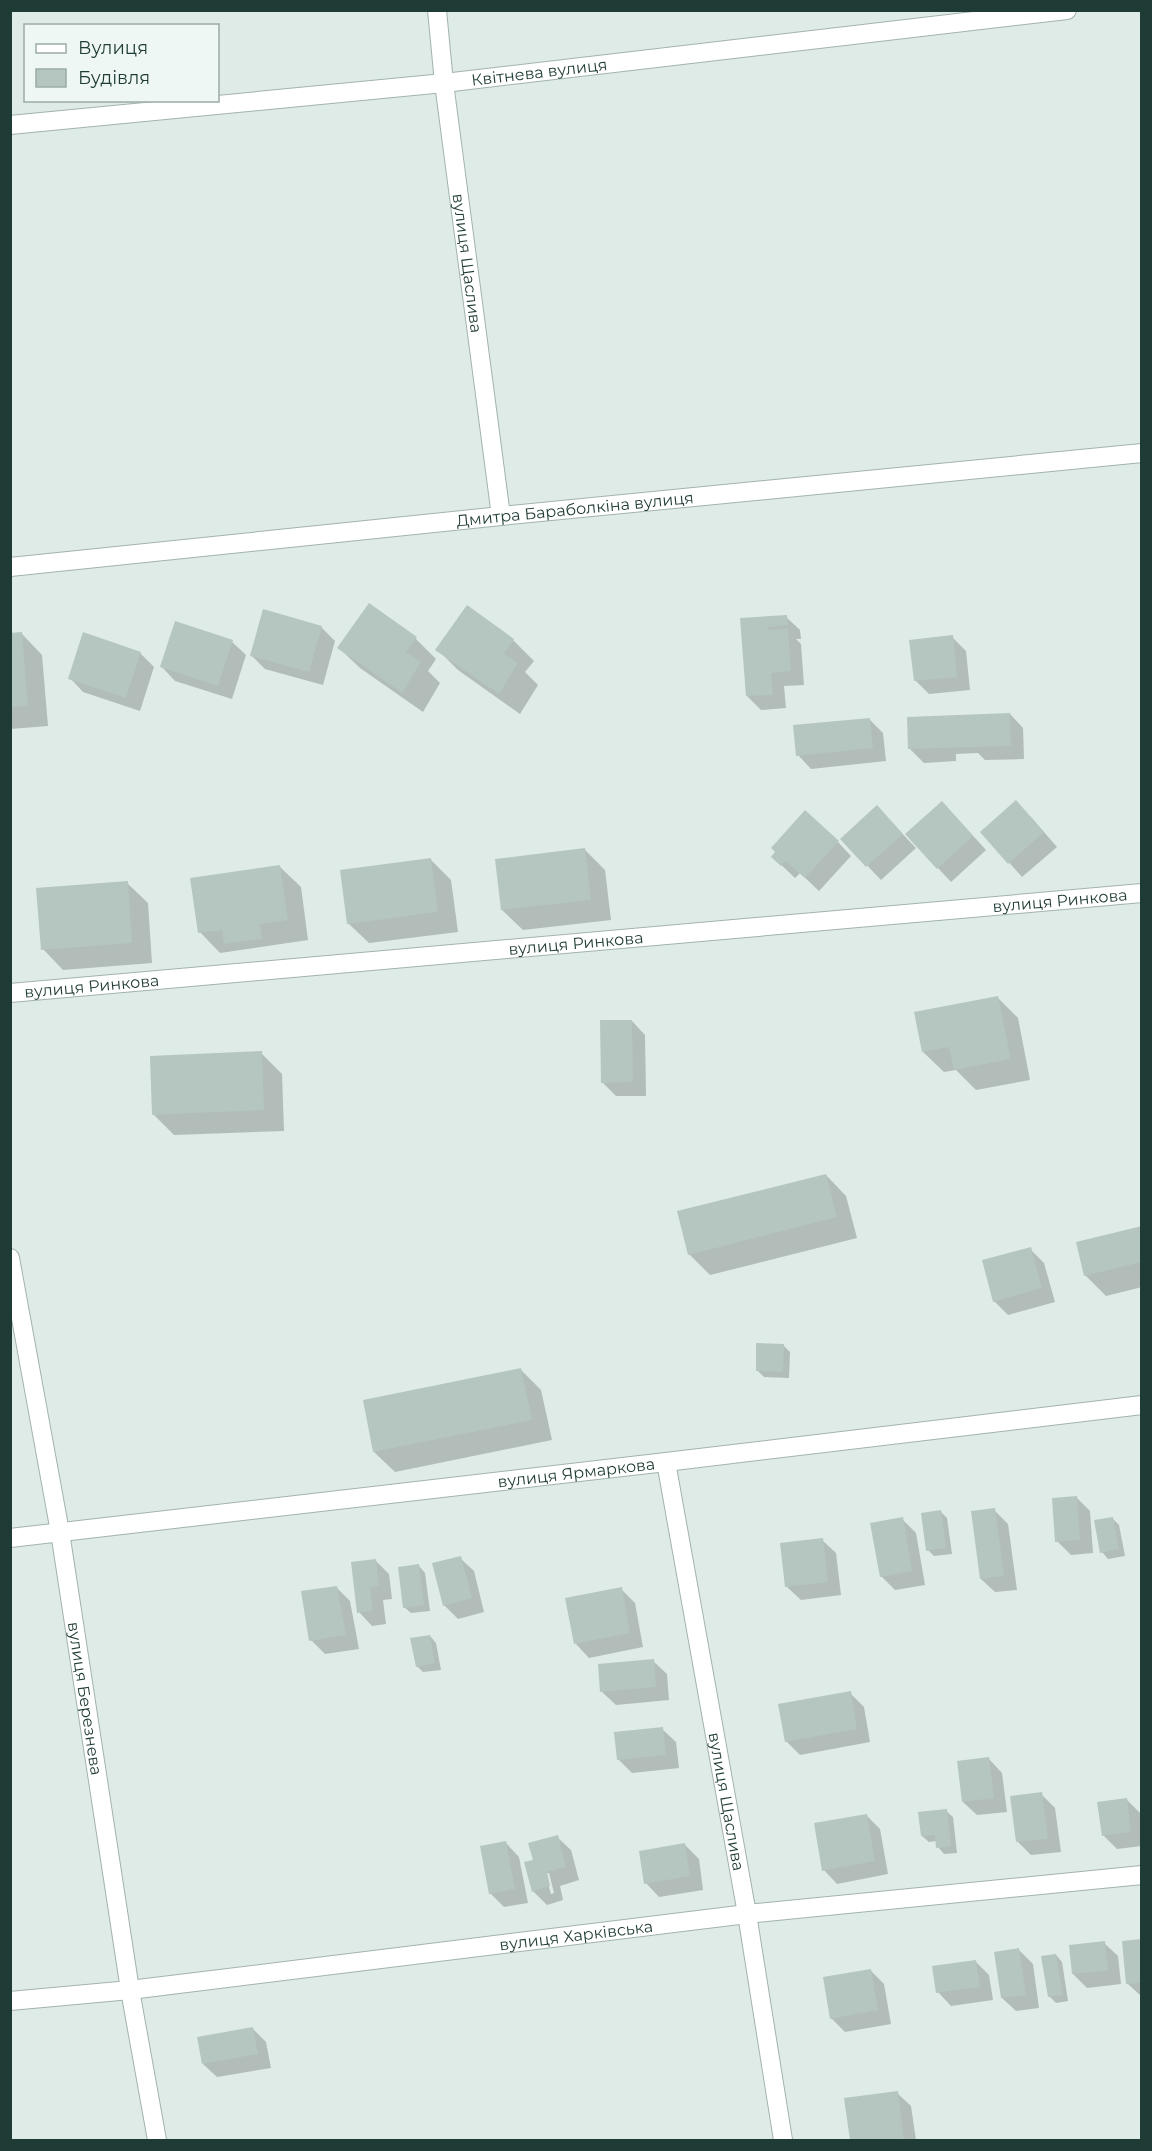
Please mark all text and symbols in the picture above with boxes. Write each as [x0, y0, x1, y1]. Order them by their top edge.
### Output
legend [24, 24, 219, 102]
text: Вулиця [78, 37, 148, 59]
street label: Квітнева вулиця [470, 55, 608, 90]
text: Будівля [78, 67, 150, 89]
street label: вулиця Щаслива [449, 192, 486, 334]
street label: Дмитра Бараболкіна вулиця [455, 488, 695, 531]
street label: вулиця Ринкова [992, 885, 1128, 916]
street label: вулиця Ринкова [508, 928, 644, 959]
street label: вулиця Ринкова [23, 971, 160, 1002]
street label: вулиця Ярмаркова [497, 1454, 656, 1491]
street label: вулиця Березнева [64, 1621, 106, 1777]
street label: вулиця Щаслива [705, 1731, 748, 1872]
street label: вулиця Харківська [498, 1917, 654, 1954]

